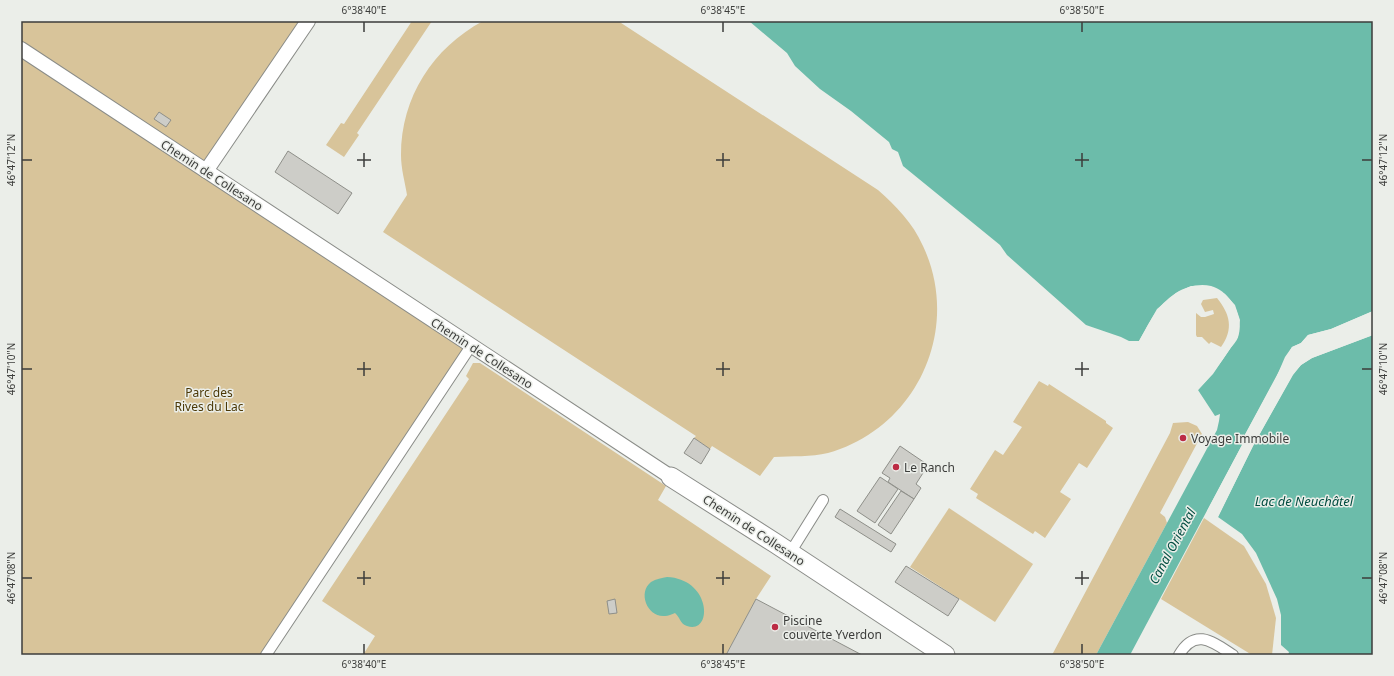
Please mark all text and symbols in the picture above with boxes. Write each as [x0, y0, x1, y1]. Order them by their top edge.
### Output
text: 6°38'40"E [342, 3, 386, 17]
text: 6°38'45"E [701, 3, 745, 17]
text: 6°38'50"E [1060, 3, 1104, 17]
text: 46°47'12"N [4, 134, 18, 186]
text: 46°47'12"N [1376, 134, 1390, 186]
street label: Chemin de Collesano [158, 136, 266, 214]
street label: Chemin de Collesano [428, 314, 536, 392]
text: 46°47'10"N [4, 343, 18, 395]
text: 46°47'10"N [1376, 343, 1390, 395]
park label: Parc des Rives du Lac [175, 384, 244, 415]
place label: Voyage Immobile [1191, 430, 1289, 447]
marker: Voyage Immobile [1178, 433, 1188, 443]
place label: Le Ranch [904, 459, 955, 476]
marker: Le Ranch [891, 462, 901, 472]
street label: Chemin de Collesano [700, 491, 808, 569]
water label: Lac de Neuchâtel [1255, 492, 1354, 510]
water label: Canal Oriental [1144, 504, 1200, 587]
text: 46°47'08"N [4, 552, 18, 604]
text: 46°47'08"N [1376, 552, 1390, 604]
place label: Piscine couverte Yverdon [783, 612, 882, 643]
marker: Piscine couverte Yverdon [770, 622, 780, 632]
text: 6°38'40"E [342, 657, 386, 671]
text: 6°38'45"E [701, 657, 745, 671]
text: 6°38'50"E [1060, 657, 1104, 671]

